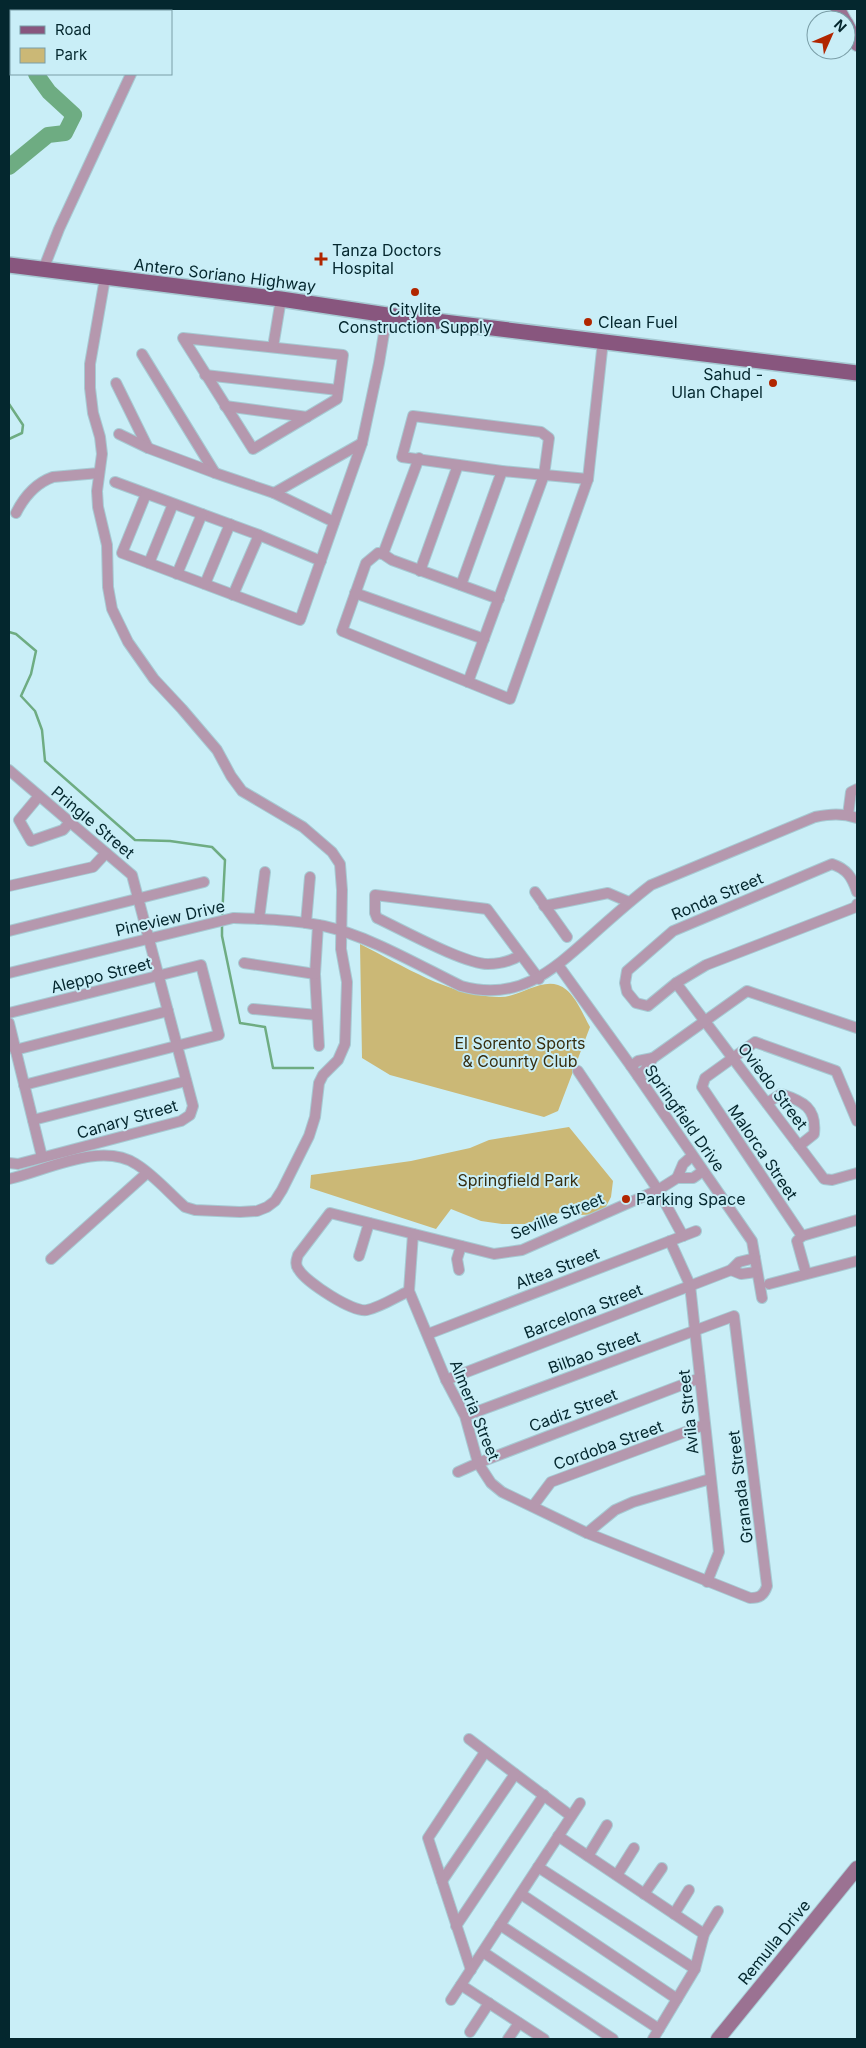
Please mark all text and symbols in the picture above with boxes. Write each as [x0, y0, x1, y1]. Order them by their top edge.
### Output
legend [10, 10, 172, 75]
north arrow [806, 10, 856, 60]
text: N [831, 16, 850, 35]
text: Road [55, 20, 91, 39]
text: Park [55, 45, 88, 64]
place label: Tanza Doctors Hospital [332, 240, 441, 278]
marker: Tanza Doctors Hospital [314, 252, 328, 266]
street label: Antero Soriano Highway [133, 254, 317, 296]
marker: Citylite Construction Supply [409, 286, 421, 298]
place label: Citylite Construction Supply [338, 299, 492, 337]
place label: Clean Fuel [598, 312, 678, 332]
marker: Clean Fuel [582, 316, 594, 328]
place label: Sahud - Ulan Chapel [671, 364, 763, 402]
marker: Sahud - Ulan Chapel [767, 377, 779, 389]
street label: Pringle Street [47, 781, 139, 863]
street label: Ronda Street [668, 868, 766, 924]
street label: Pineview Drive [113, 896, 227, 940]
street label: Aleppo Street [49, 953, 153, 997]
park label: El Sorento Sports & Counrty Club [454, 1033, 586, 1071]
street label: Oviedo Street [734, 1039, 812, 1133]
street label: Springfield Drive [641, 1060, 729, 1176]
street label: Canary Street [74, 1095, 180, 1143]
street label: Malorca Street [724, 1101, 802, 1203]
park label: Springfield Park [457, 1170, 579, 1190]
street label: Seville Street [507, 1188, 607, 1244]
place label: Parking Space [636, 1189, 746, 1209]
marker: Parking Space [620, 1193, 632, 1205]
street label: Altea Street [512, 1243, 602, 1293]
street label: Barcelona Street [521, 1279, 645, 1343]
street label: Bilbao Street [545, 1326, 643, 1378]
street label: Almeria Street [446, 1357, 504, 1463]
street label: Avila Street [674, 1369, 702, 1455]
street label: Cadiz Street [526, 1384, 620, 1436]
street label: Cordoba Street [551, 1416, 665, 1474]
street label: Granada Street [723, 1429, 757, 1545]
street label: Remulla Drive [734, 1895, 814, 1989]

